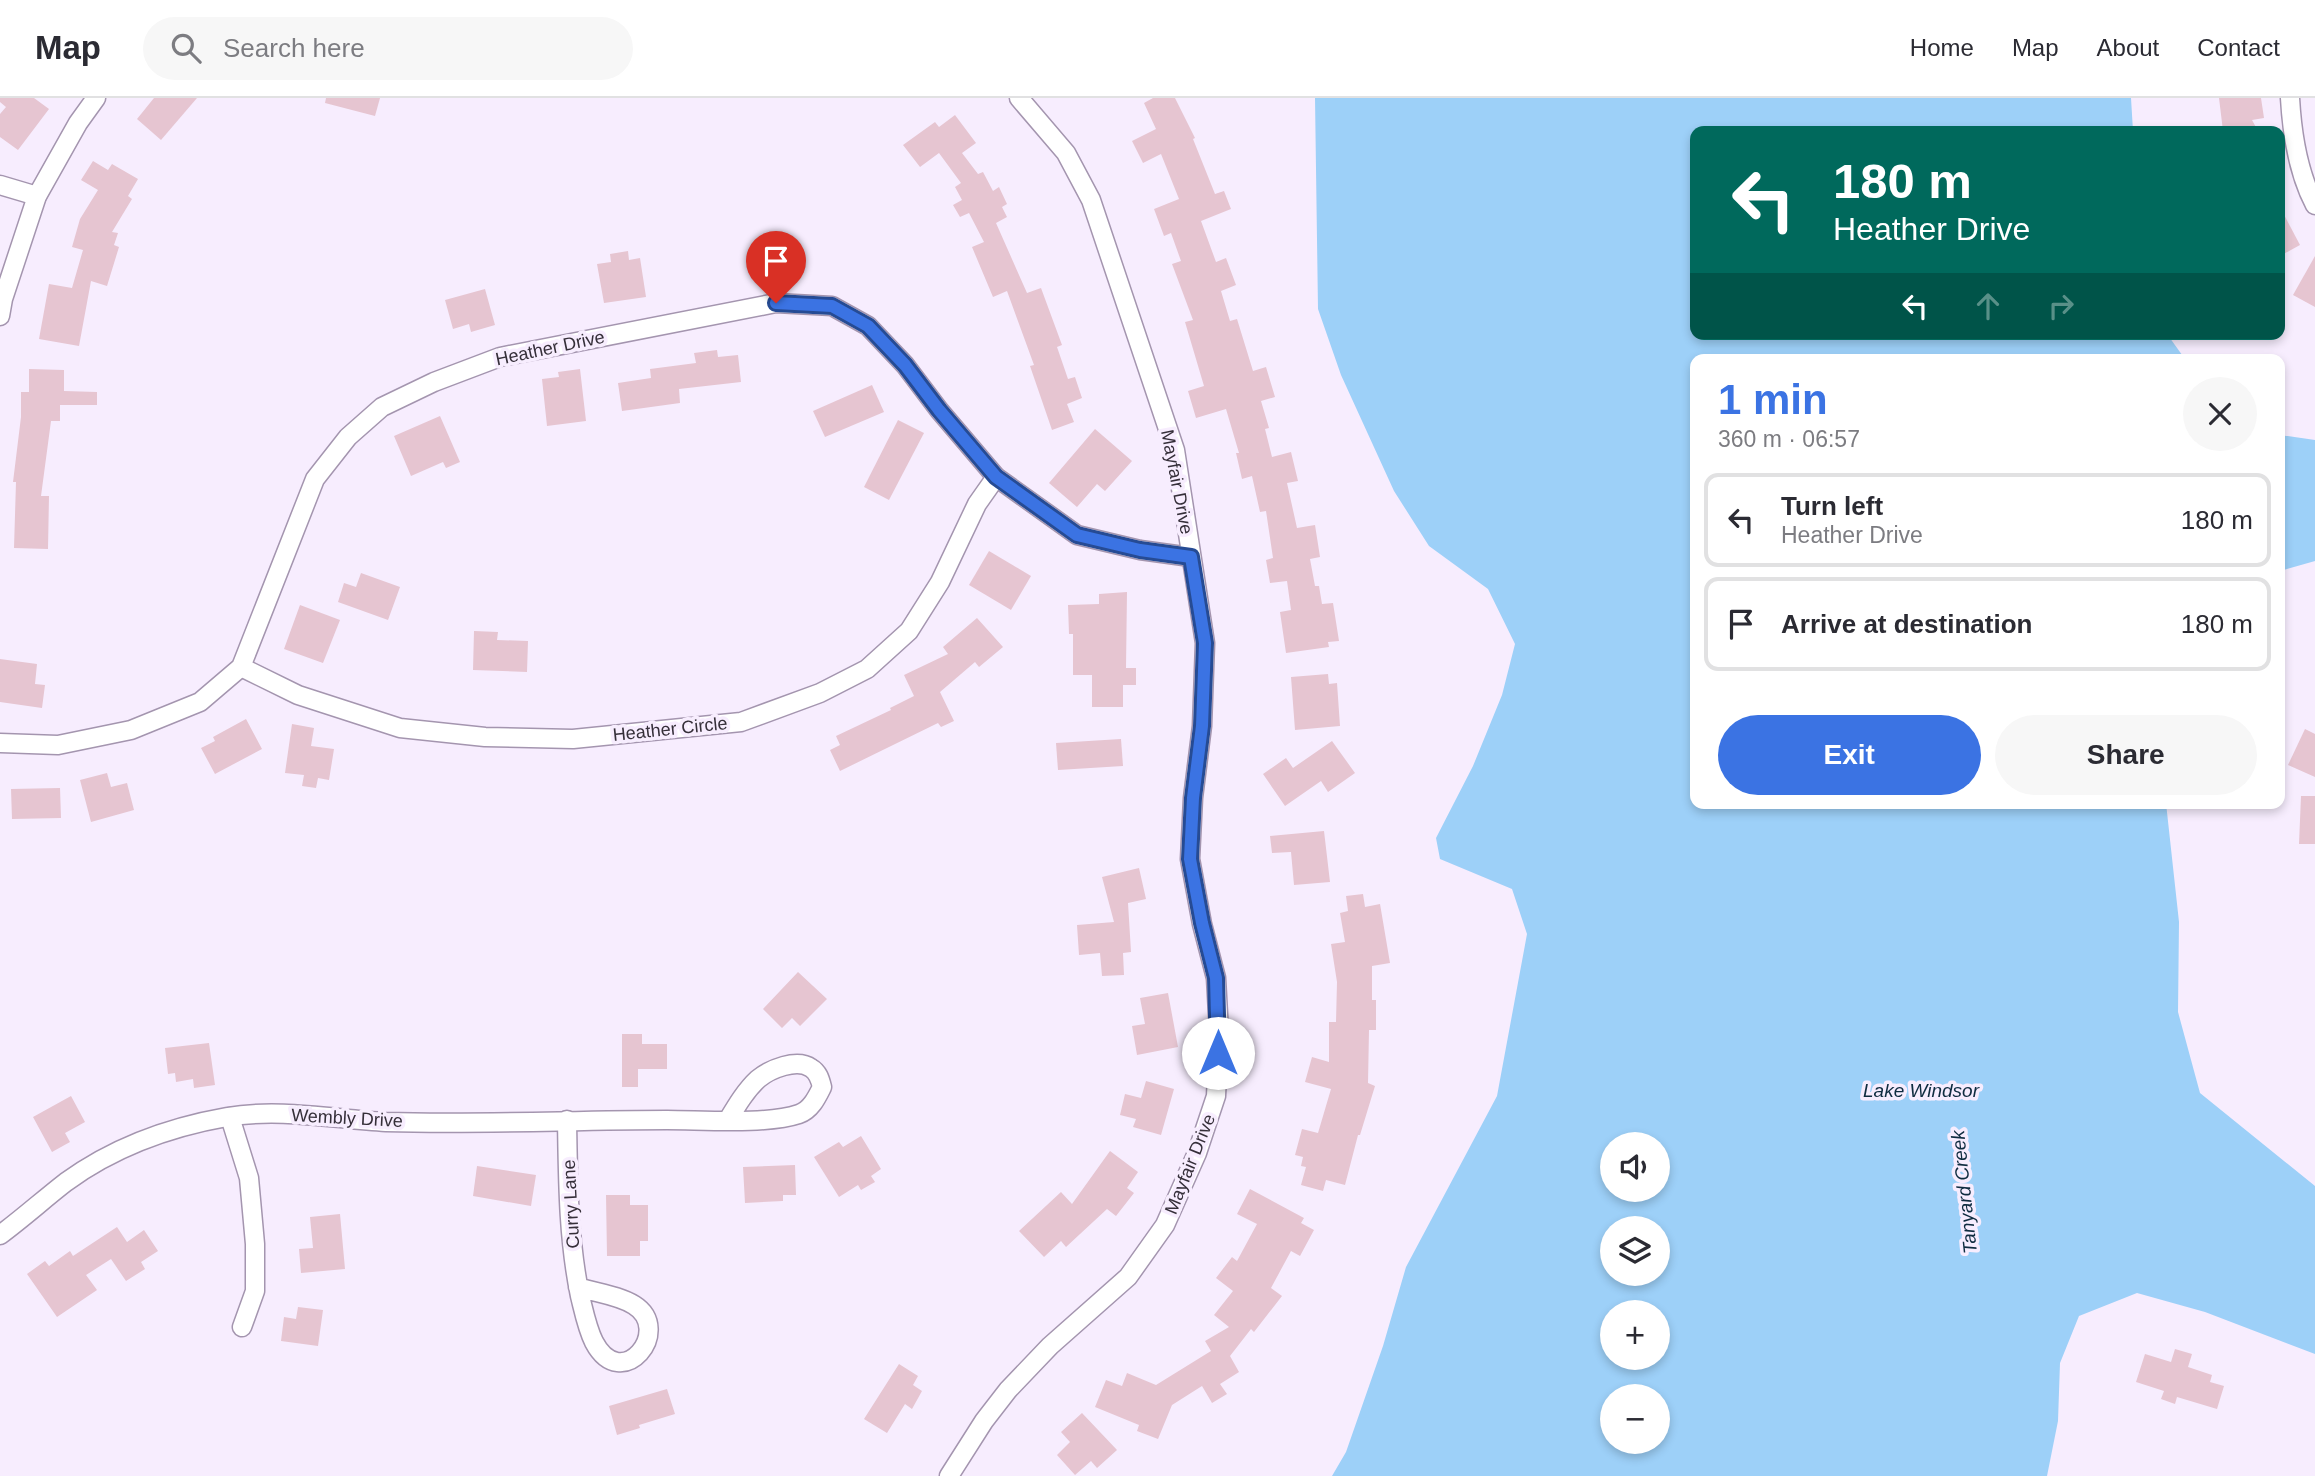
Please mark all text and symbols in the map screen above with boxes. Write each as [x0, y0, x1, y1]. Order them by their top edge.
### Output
search box [143, 17, 633, 80]
text: Map [35, 29, 101, 66]
icon: search [167, 29, 205, 67]
text: Search here [223, 33, 365, 63]
text: Home [1910, 34, 1974, 61]
text: Map [2012, 34, 2059, 61]
text: About [2097, 34, 2159, 61]
text: Contact [2197, 34, 2280, 61]
icon: left [1718, 154, 1809, 245]
text: 180 m [1833, 154, 1972, 208]
text: Heather Drive [1833, 211, 2030, 247]
pin [746, 231, 806, 303]
icon: arrive [757, 242, 795, 280]
icon: left [1896, 287, 1934, 325]
icon: ahead [1969, 287, 2007, 325]
icon: right [2042, 287, 2080, 325]
street label: Heather Drive [494, 327, 606, 369]
text: 1 min [1718, 376, 1828, 423]
button: close [2183, 377, 2257, 451]
text: 360 m · 06:57 [1718, 426, 1860, 452]
street label: Mayfair Drive [1157, 428, 1197, 536]
text: Turn left [1781, 491, 1883, 521]
icon: left [1722, 501, 1760, 539]
text: 180 m [2181, 505, 2253, 535]
text: Heather Drive [1781, 522, 1923, 548]
icon: arrive [1722, 605, 1760, 643]
text: Arrive at destination [1781, 609, 2032, 639]
text: 180 m [2181, 609, 2253, 639]
street label: Heather Circle [612, 713, 728, 745]
button: Exit [1718, 715, 1981, 795]
button: Share [1995, 715, 2257, 795]
position arrow [1181, 1016, 1255, 1090]
water label: Lake Windsor [1863, 1080, 1980, 1101]
street label: Wembly Drive [291, 1105, 403, 1131]
street label: Mayfair Drive [1161, 1111, 1219, 1217]
water label: Tanyard Creek [1947, 1128, 1981, 1255]
map controls [1600, 1132, 1670, 1454]
button: sound [1600, 1132, 1670, 1202]
street label: Curry Lane [559, 1159, 583, 1249]
button: layers [1600, 1216, 1670, 1286]
button: + [1600, 1300, 1670, 1370]
button: − [1600, 1384, 1670, 1454]

